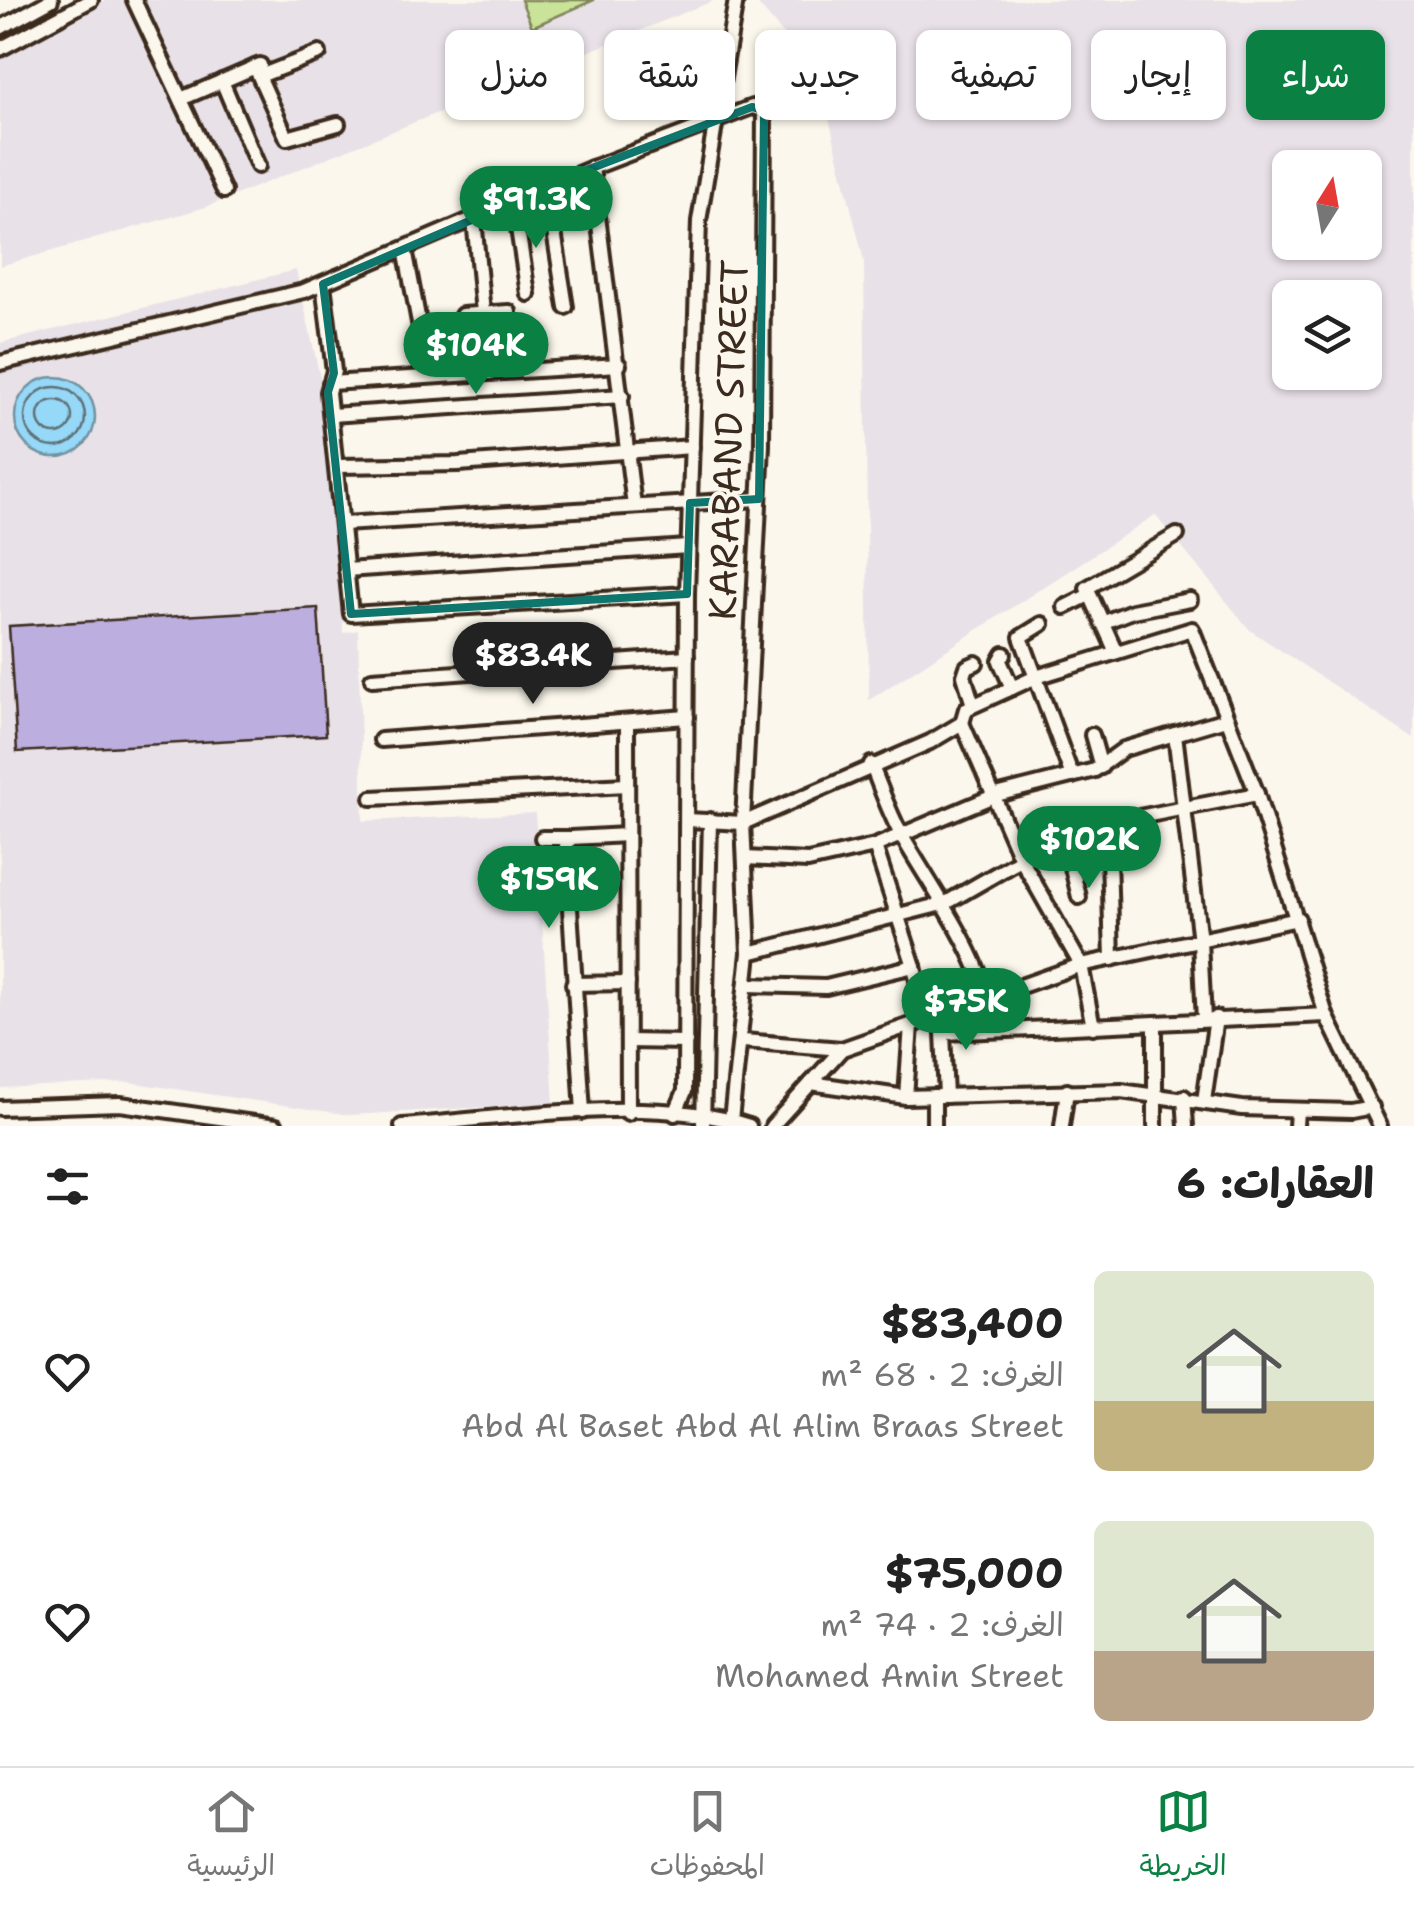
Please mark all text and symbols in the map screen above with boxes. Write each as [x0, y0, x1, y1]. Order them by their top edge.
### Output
chip: منزل [445, 30, 584, 120]
chip: شقة [604, 30, 735, 120]
chip: جديد [755, 30, 896, 120]
chip: تصفية [916, 30, 1071, 120]
chip: إيجار [1091, 30, 1226, 120]
chip: شراء [1246, 30, 1385, 120]
north arrow [1272, 150, 1382, 260]
map controls [1272, 150, 1382, 390]
pin: $91.3K [455, 166, 617, 251]
text: $91.3K [482, 177, 590, 220]
street label: KARABAND STREET [696, 259, 760, 621]
button: layers [1272, 280, 1382, 390]
pin: $104K [406, 312, 546, 397]
text: $104K [425, 323, 527, 366]
pin: $83.4K [452, 622, 614, 707]
text: $83.4K [475, 633, 591, 676]
pin: $102K [1019, 806, 1159, 891]
text: $102K [1039, 817, 1139, 860]
pin: $159K [479, 846, 619, 931]
text: $159K [500, 857, 598, 900]
pin: $75K [907, 968, 1025, 1053]
text: $75K [924, 979, 1008, 1022]
text: العقارات: 6 [1176, 1155, 1374, 1211]
icon: filters [40, 1159, 95, 1214]
text: $83,400 [881, 1295, 1064, 1351]
icon: home [1174, 1311, 1294, 1431]
icon: heart [40, 1344, 95, 1399]
text: الغرف: 2 · 68 m² [820, 1353, 1064, 1396]
text: Abd Al Baset Abd Al Alim Braas Street [461, 1404, 1064, 1447]
text: $75,000 [884, 1545, 1064, 1601]
icon: home [1174, 1561, 1294, 1681]
icon: heart [40, 1594, 95, 1649]
text: الغرف: 2 · 74 m² [820, 1603, 1064, 1646]
text: Mohamed Amin Street [715, 1654, 1064, 1697]
tab: الرئيسية [187, 1784, 275, 1890]
tab: المحفوظات [650, 1784, 765, 1890]
tab: الخريطة [1139, 1784, 1227, 1890]

